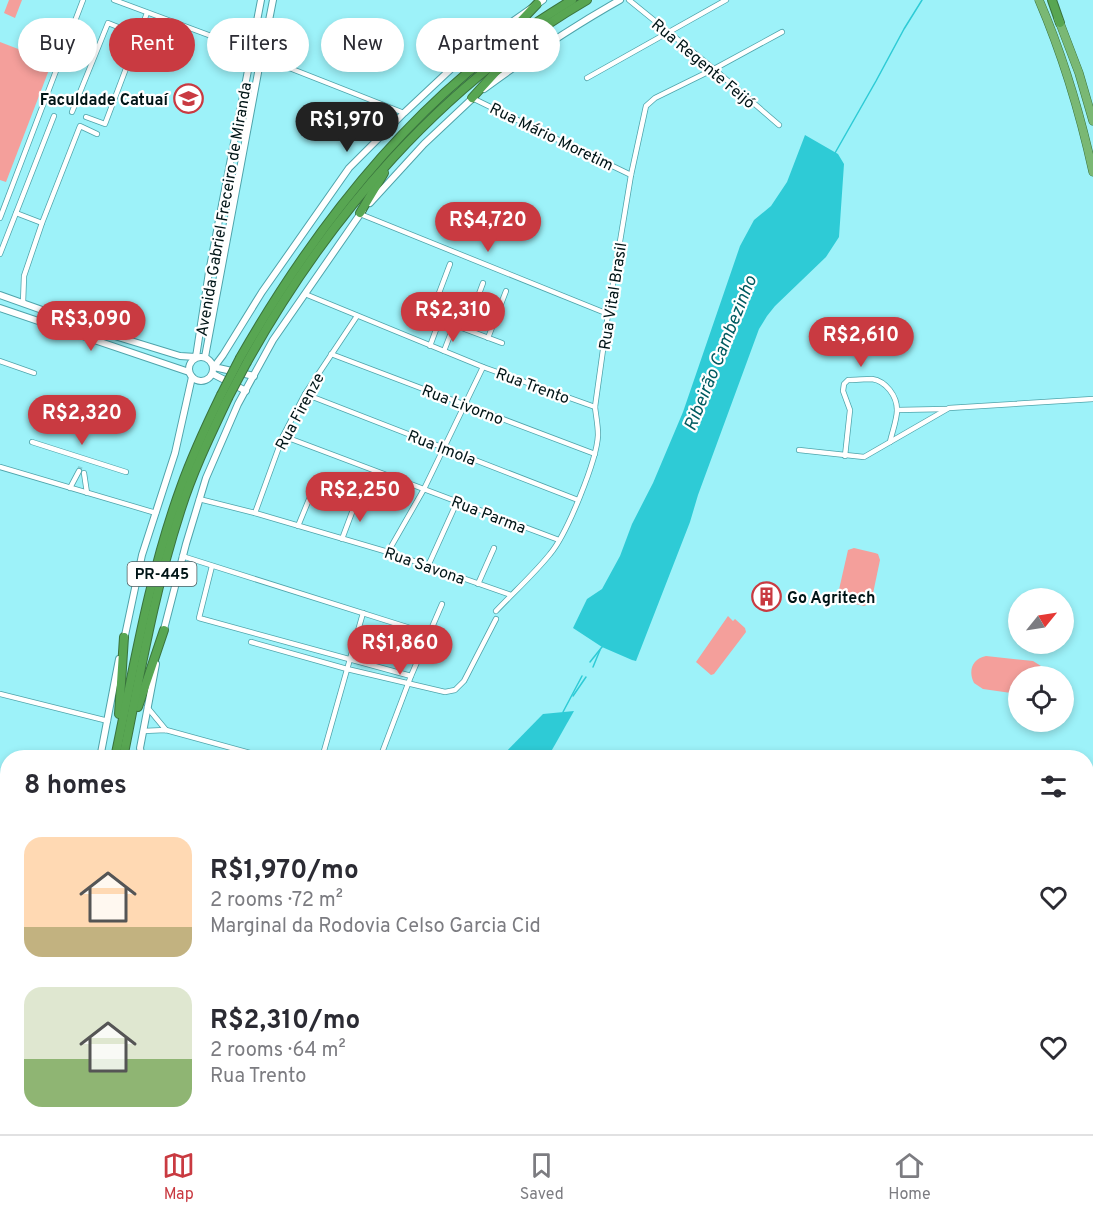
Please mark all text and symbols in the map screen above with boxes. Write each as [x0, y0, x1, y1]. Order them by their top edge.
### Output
street label: Rua Regente Feijó [647, 15, 759, 114]
chip: Buy [18, 18, 97, 72]
chip: Rent [109, 18, 195, 72]
chip: Filters [207, 18, 309, 72]
chip: New [321, 18, 404, 72]
chip: Apartment [416, 18, 560, 72]
street label: Avenida Gabriel Freceiro de Miranda [193, 81, 257, 338]
school or university icon: Faculdade Catuaí [173, 83, 205, 115]
place label: Faculdade Catuaí [40, 91, 169, 111]
street label: Rua Mário Moretim [486, 99, 616, 176]
pin: R$1,970 [292, 102, 402, 153]
text: R$1,970 [310, 108, 384, 134]
pin: R$4,720 [433, 202, 543, 253]
text: R$4,720 [449, 208, 527, 234]
street label: Rua Vital Brasil [596, 241, 632, 351]
water label: Ribeirão Cambezinho [680, 272, 763, 435]
pin: R$2,310 [398, 292, 508, 343]
text: R$2,310 [415, 298, 491, 324]
pin: R$3,090 [36, 301, 146, 352]
text: R$3,090 [50, 307, 132, 333]
pin: R$2,610 [806, 317, 916, 368]
text: R$2,610 [823, 323, 899, 349]
street label: Rua Trento [493, 364, 572, 409]
street label: Rua Firenze [272, 370, 330, 454]
street label: Rua Livorno [419, 381, 506, 431]
pin: R$2,320 [27, 395, 137, 446]
text: R$2,320 [42, 401, 122, 427]
street label: Rua Imola [404, 427, 478, 471]
pin: R$2,250 [305, 472, 415, 523]
text: R$2,250 [320, 478, 400, 504]
street label: Rua Parma [448, 493, 528, 539]
street label: Rua Savona [381, 544, 467, 590]
road number: PR-445 [128, 562, 196, 586]
building icon: Go Agritech [750, 581, 782, 613]
north arrow [1008, 588, 1074, 654]
map controls [1008, 588, 1074, 732]
place label: Go Agritech [787, 589, 876, 609]
pin: R$1,860 [345, 625, 455, 676]
text: R$1,860 [361, 631, 439, 657]
button: locate [1008, 666, 1074, 732]
text: 8 homes [24, 770, 127, 803]
icon: filters [1037, 770, 1070, 803]
text: R$1,970/mo [210, 855, 359, 888]
icon: home [72, 861, 144, 933]
icon: heart [1037, 881, 1070, 914]
text: 2 rooms · 72 m² [210, 888, 343, 914]
text: Marginal da Rodovia Celso Garcia Cid [210, 914, 541, 940]
text: R$2,310/mo [210, 1005, 360, 1038]
icon: home [72, 1011, 144, 1083]
icon: heart [1037, 1031, 1070, 1064]
text: 2 rooms · 64 m² [210, 1038, 346, 1064]
text: Rua Trento [210, 1064, 306, 1090]
tab: Map [162, 1149, 195, 1205]
tab: Saved [520, 1149, 564, 1205]
tab: Home [888, 1149, 931, 1205]

